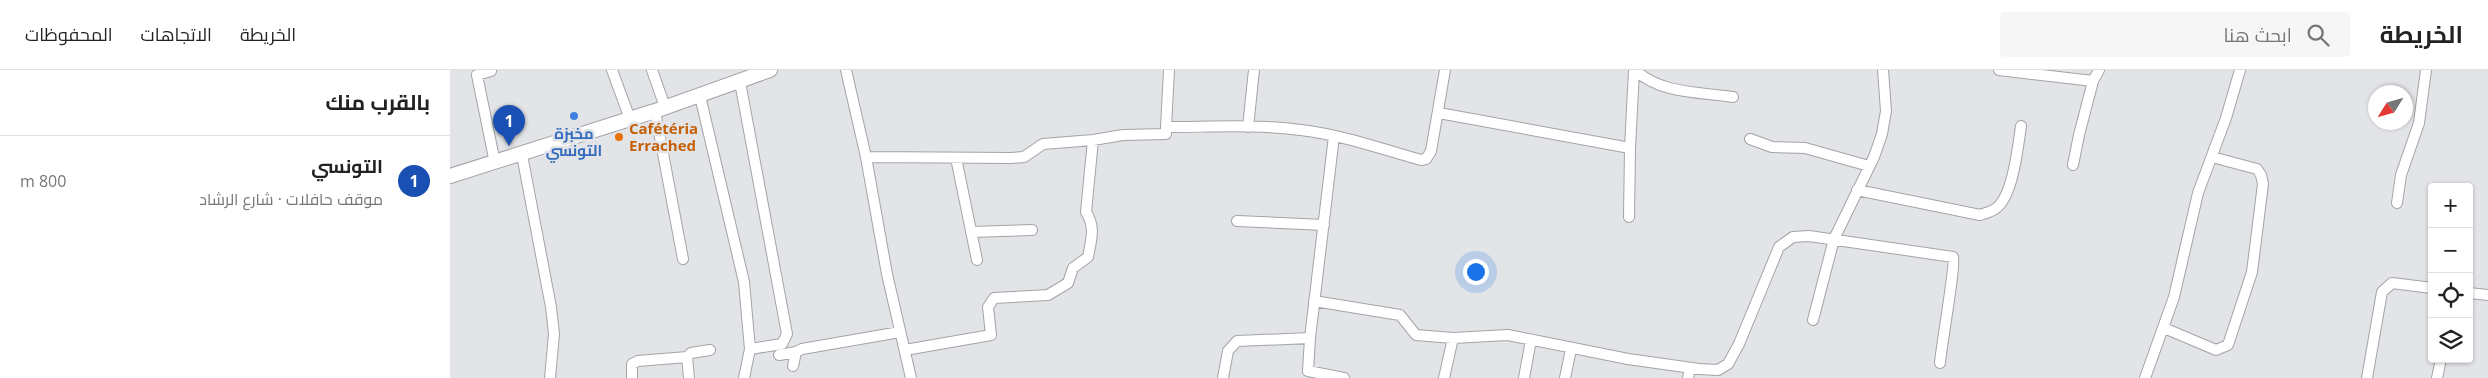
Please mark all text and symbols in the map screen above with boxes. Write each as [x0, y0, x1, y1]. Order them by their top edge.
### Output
search box [2000, 12, 2350, 57]
text: الخريطة [2380, 17, 2463, 50]
icon: search [2304, 21, 2332, 49]
text: المحفوظات [25, 22, 113, 46]
text: الاتجاهات [141, 22, 212, 46]
text: الخريطة [240, 22, 296, 46]
text: ابحث هنا [2223, 22, 2292, 48]
north arrow [2368, 85, 2413, 130]
text: بالقرب منك [325, 88, 430, 116]
pin: 1 [493, 105, 525, 146]
marker: مخبزة التونسي [568, 110, 580, 122]
place label: Cafétéria Errached [629, 118, 698, 155]
place label: مخبزة التونسي [546, 123, 602, 163]
marker: Cafétéria Errached [613, 131, 625, 143]
text: التونسي [311, 153, 383, 179]
text: 800 m [20, 170, 66, 192]
text: 1 [409, 170, 419, 192]
map controls [2428, 183, 2473, 363]
button: + [2428, 183, 2473, 228]
text: موقف حافلات · شارع الرشاد [199, 188, 383, 210]
button: − [2428, 228, 2473, 273]
your location [1463, 259, 1489, 285]
button: locate [2428, 273, 2473, 318]
button: layers [2428, 318, 2473, 363]

